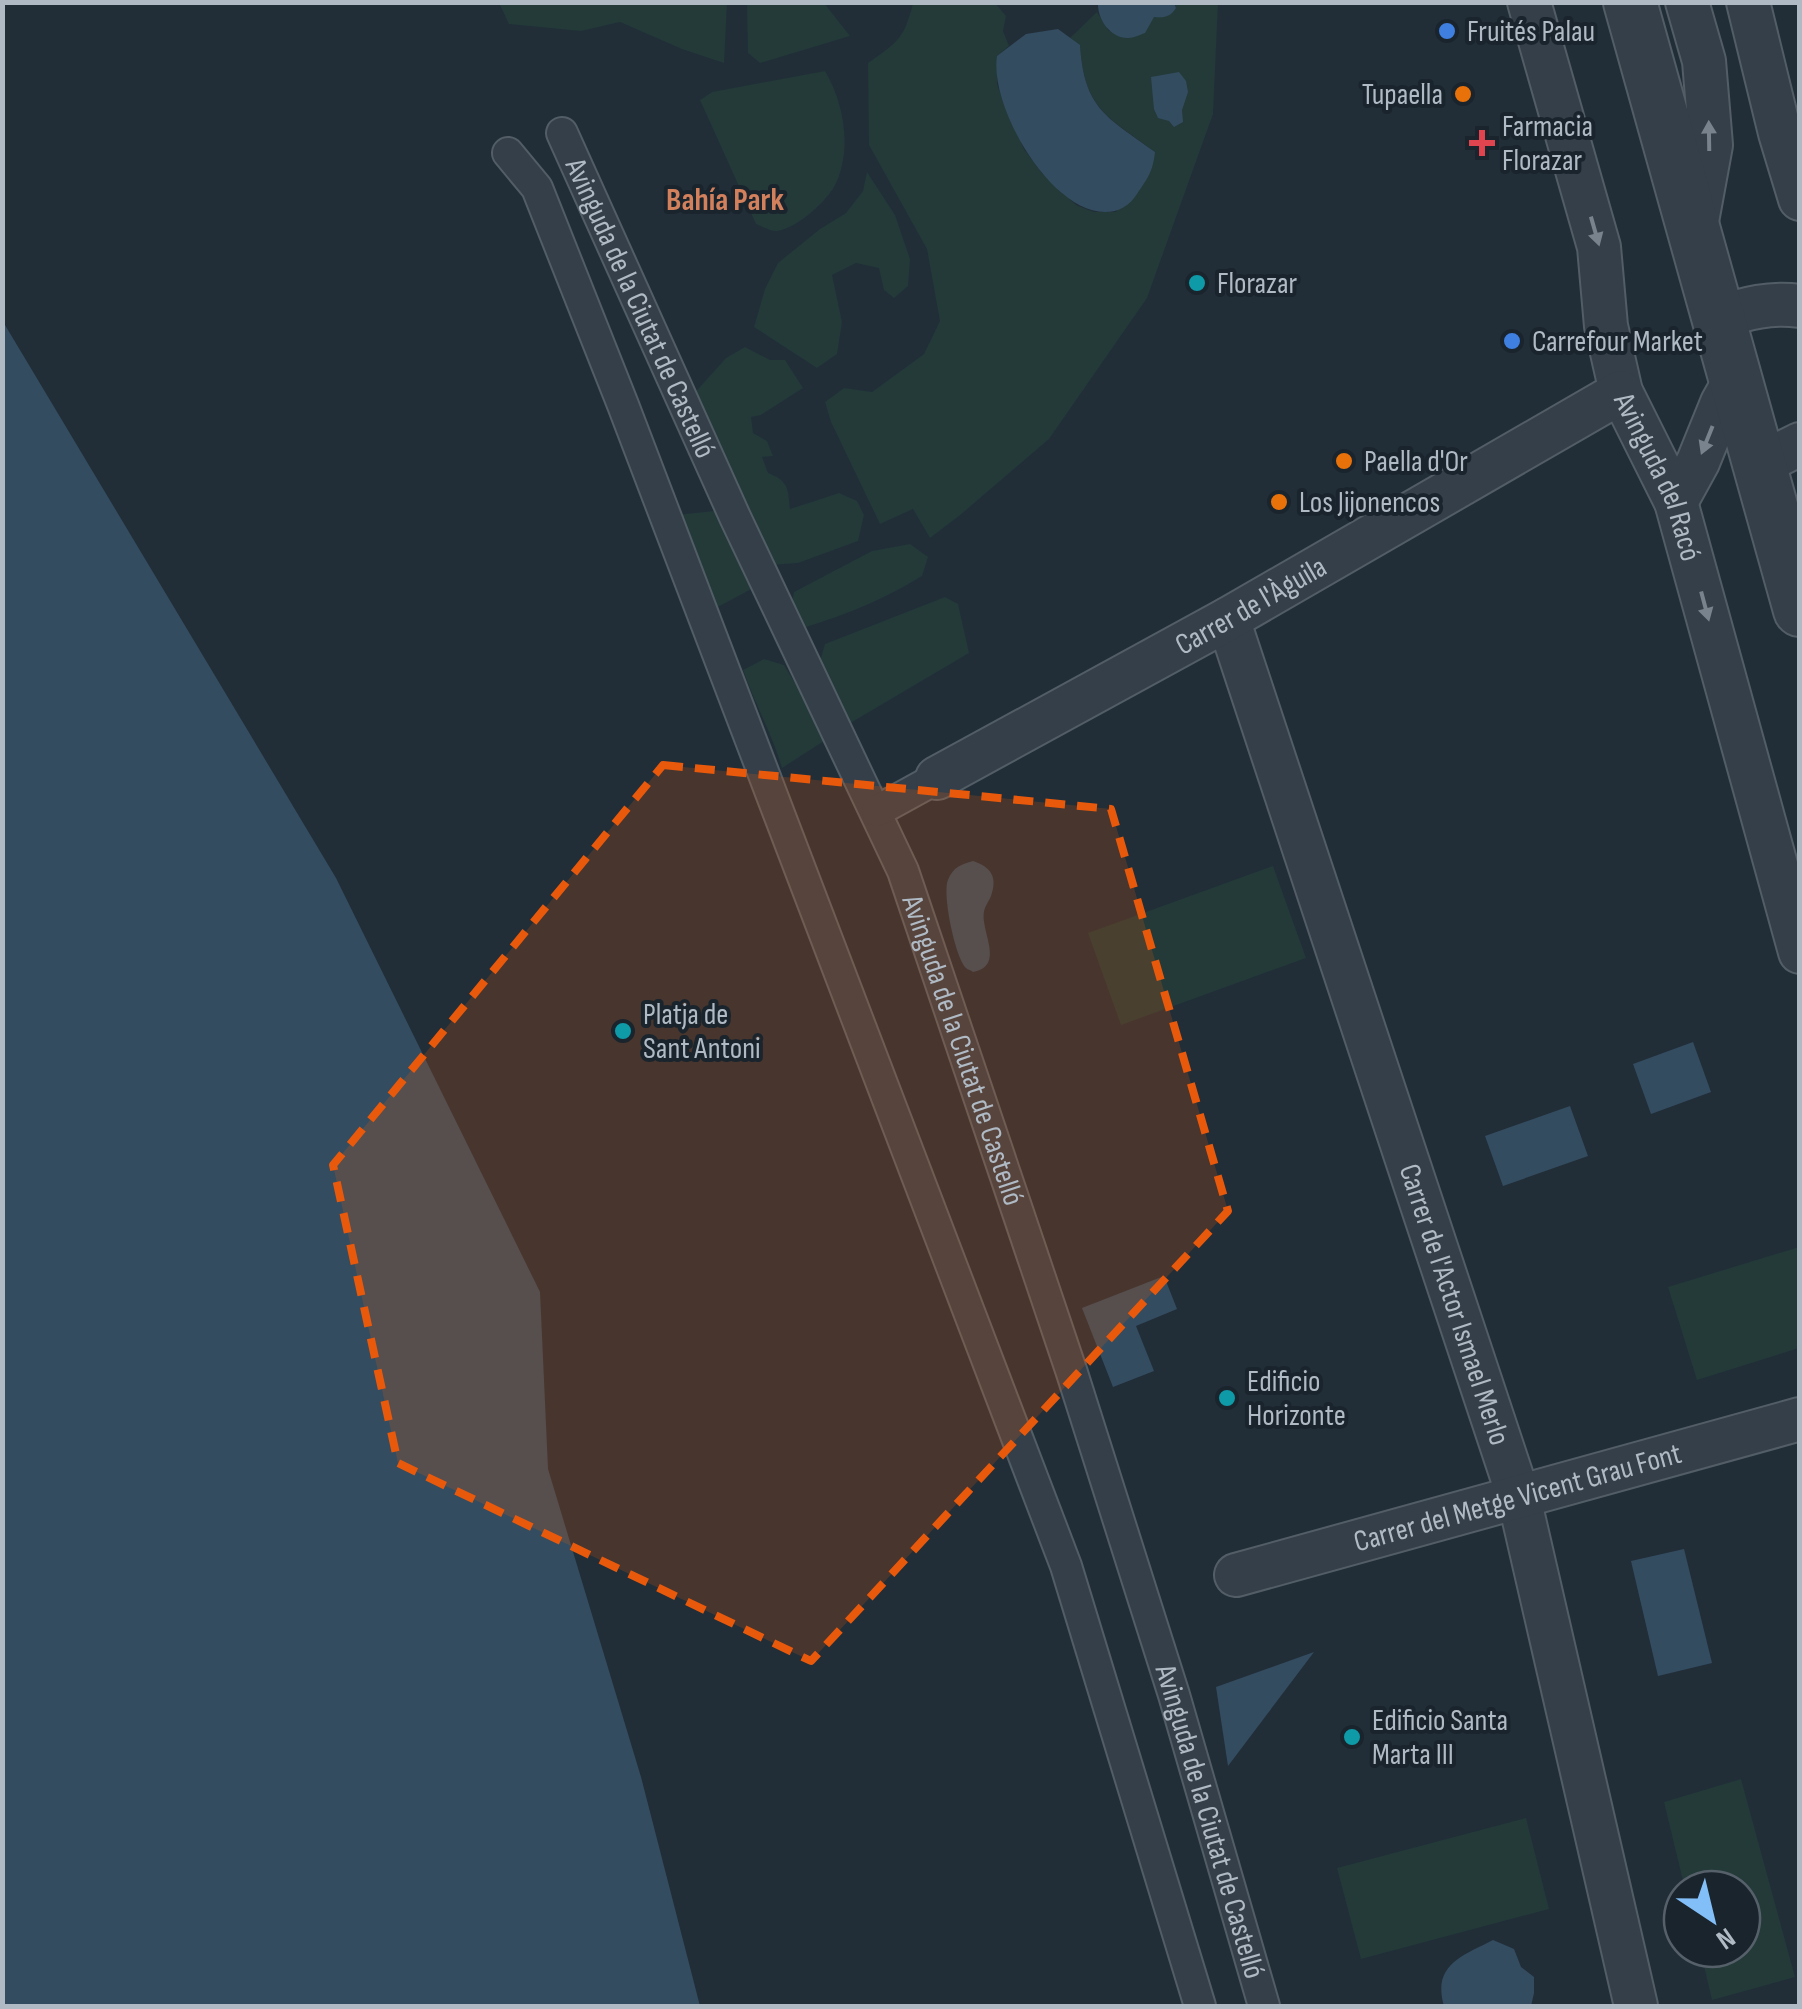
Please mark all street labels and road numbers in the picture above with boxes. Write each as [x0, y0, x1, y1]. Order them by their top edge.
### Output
street label: Avinguda de la Ciutat de Castelló [556, 152, 723, 464]
street label: Avinguda del Racó [1605, 386, 1708, 565]
street label: Carrer de l'Àguila [1169, 549, 1333, 663]
street label: Avinguda de la Ciutat de Castelló [893, 890, 1031, 1210]
street label: Carrer de l'Actor Ismael Merlo [1391, 1159, 1517, 1450]
street label: Carrer del Metge Vicent Grau Font [1350, 1436, 1685, 1561]
street label: Avinguda de la Ciutat de Castelló [1146, 1659, 1272, 1983]

